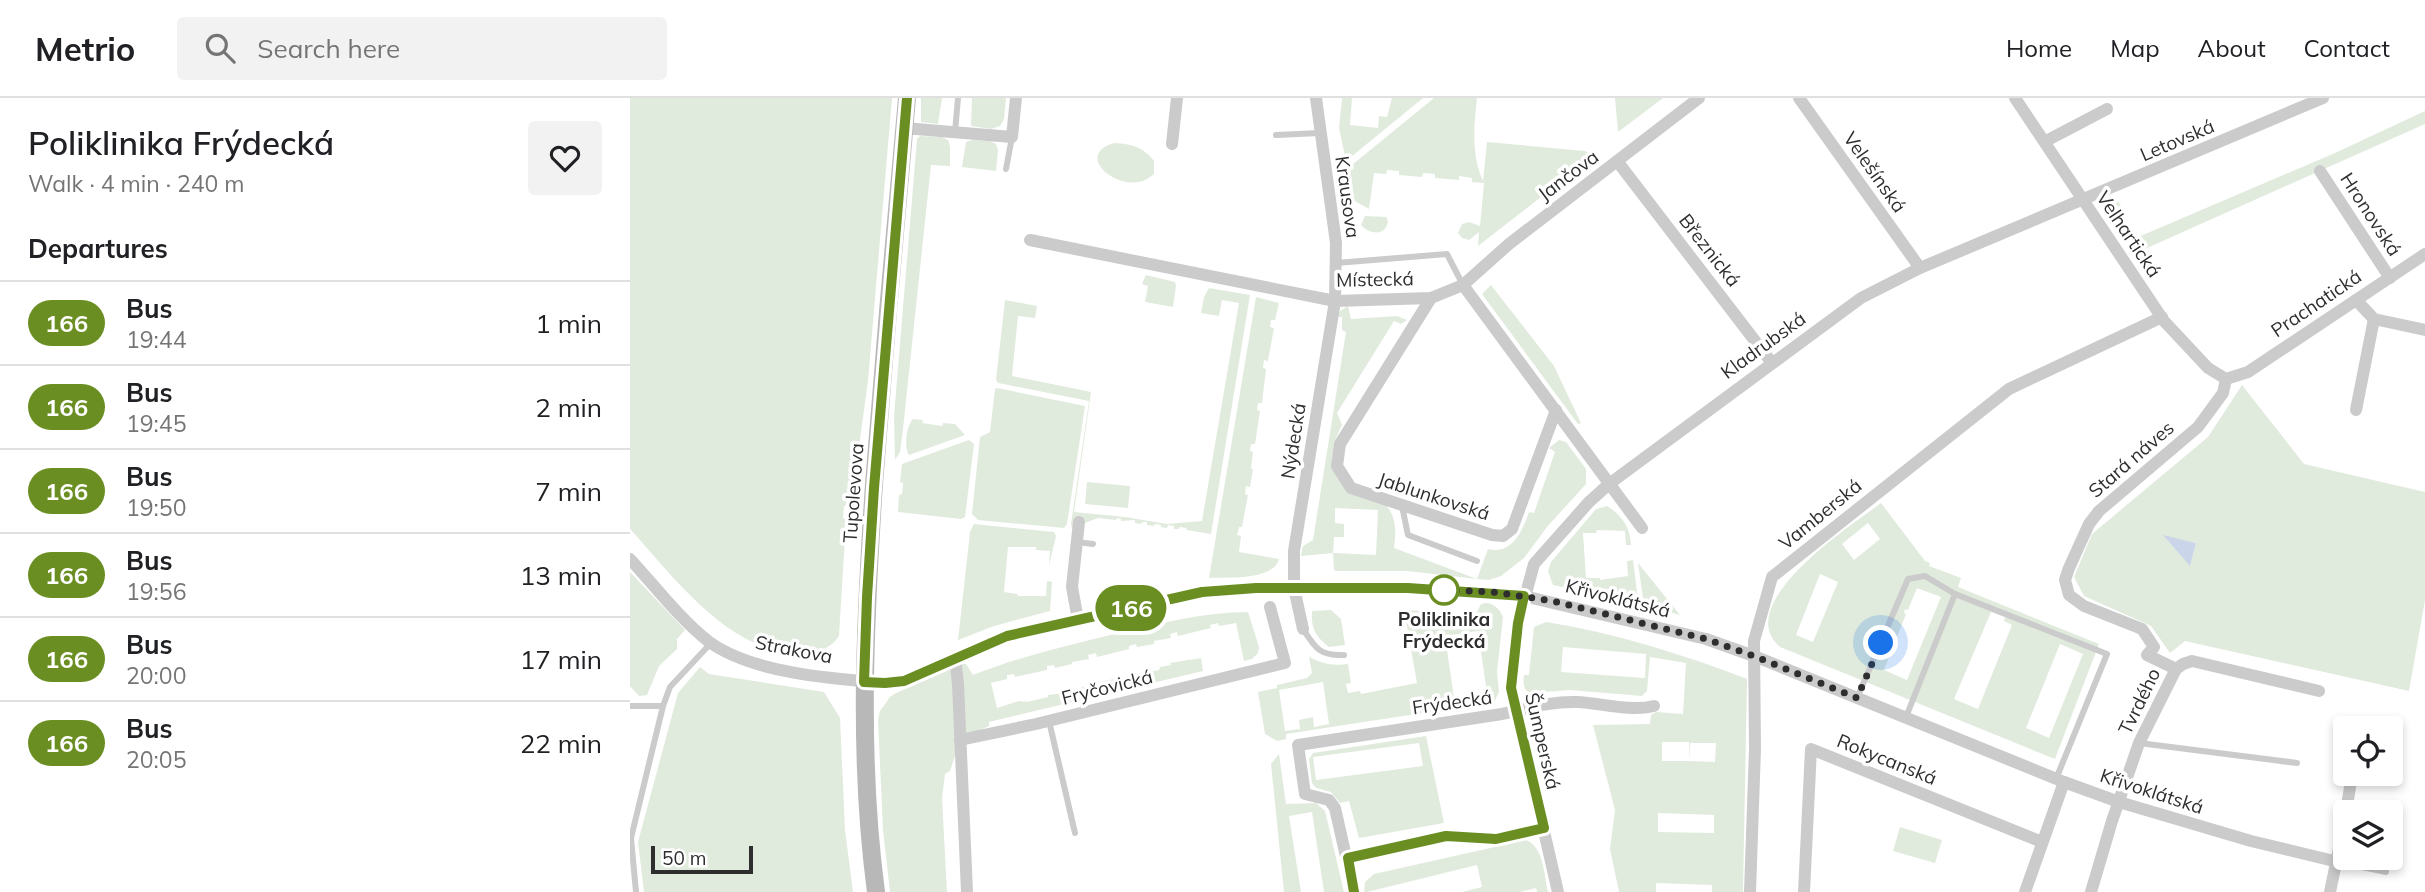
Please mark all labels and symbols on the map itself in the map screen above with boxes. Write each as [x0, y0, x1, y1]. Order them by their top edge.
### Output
street label: Letovská [2136, 114, 2218, 166]
street label: Velešínská [1838, 127, 1912, 217]
street label: Jančova [1533, 144, 1603, 206]
street label: Krausova [1330, 154, 1366, 240]
street label: Hronovská [2335, 168, 2407, 260]
street label: Velhartická [2091, 186, 2167, 282]
street label: Březnická [1674, 209, 1746, 291]
street label: Prachatická [2266, 264, 2366, 342]
street label: Místecká [1336, 266, 1414, 292]
street label: Kladrubská [1716, 306, 1810, 384]
street label: Nýdecká [1275, 401, 1311, 481]
street label: Stará náves [2083, 415, 2179, 503]
street label: Tupolevova [838, 442, 868, 544]
street label: Jablunkovská [1375, 467, 1493, 525]
street label: Vamberská [1774, 473, 1866, 555]
street label: Křivoklátská [1563, 573, 1673, 623]
marker: Poliklinika Frýdecká [1429, 575, 1459, 605]
line badge: 166 [1091, 585, 1171, 631]
place label: Poliklinika Frýdecká [1398, 607, 1490, 653]
your location [1863, 625, 1898, 660]
street label: Strakova [753, 630, 835, 668]
street label: Fryčovická [1059, 664, 1155, 710]
street label: Tvrdého [2113, 664, 2165, 738]
street label: Frýdecká [1411, 685, 1493, 719]
street label: Šumperská [1520, 690, 1566, 792]
street label: Rokycanská [1834, 728, 1940, 790]
street label: Křivoklátská [2097, 763, 2207, 819]
scale bar [651, 843, 752, 875]

